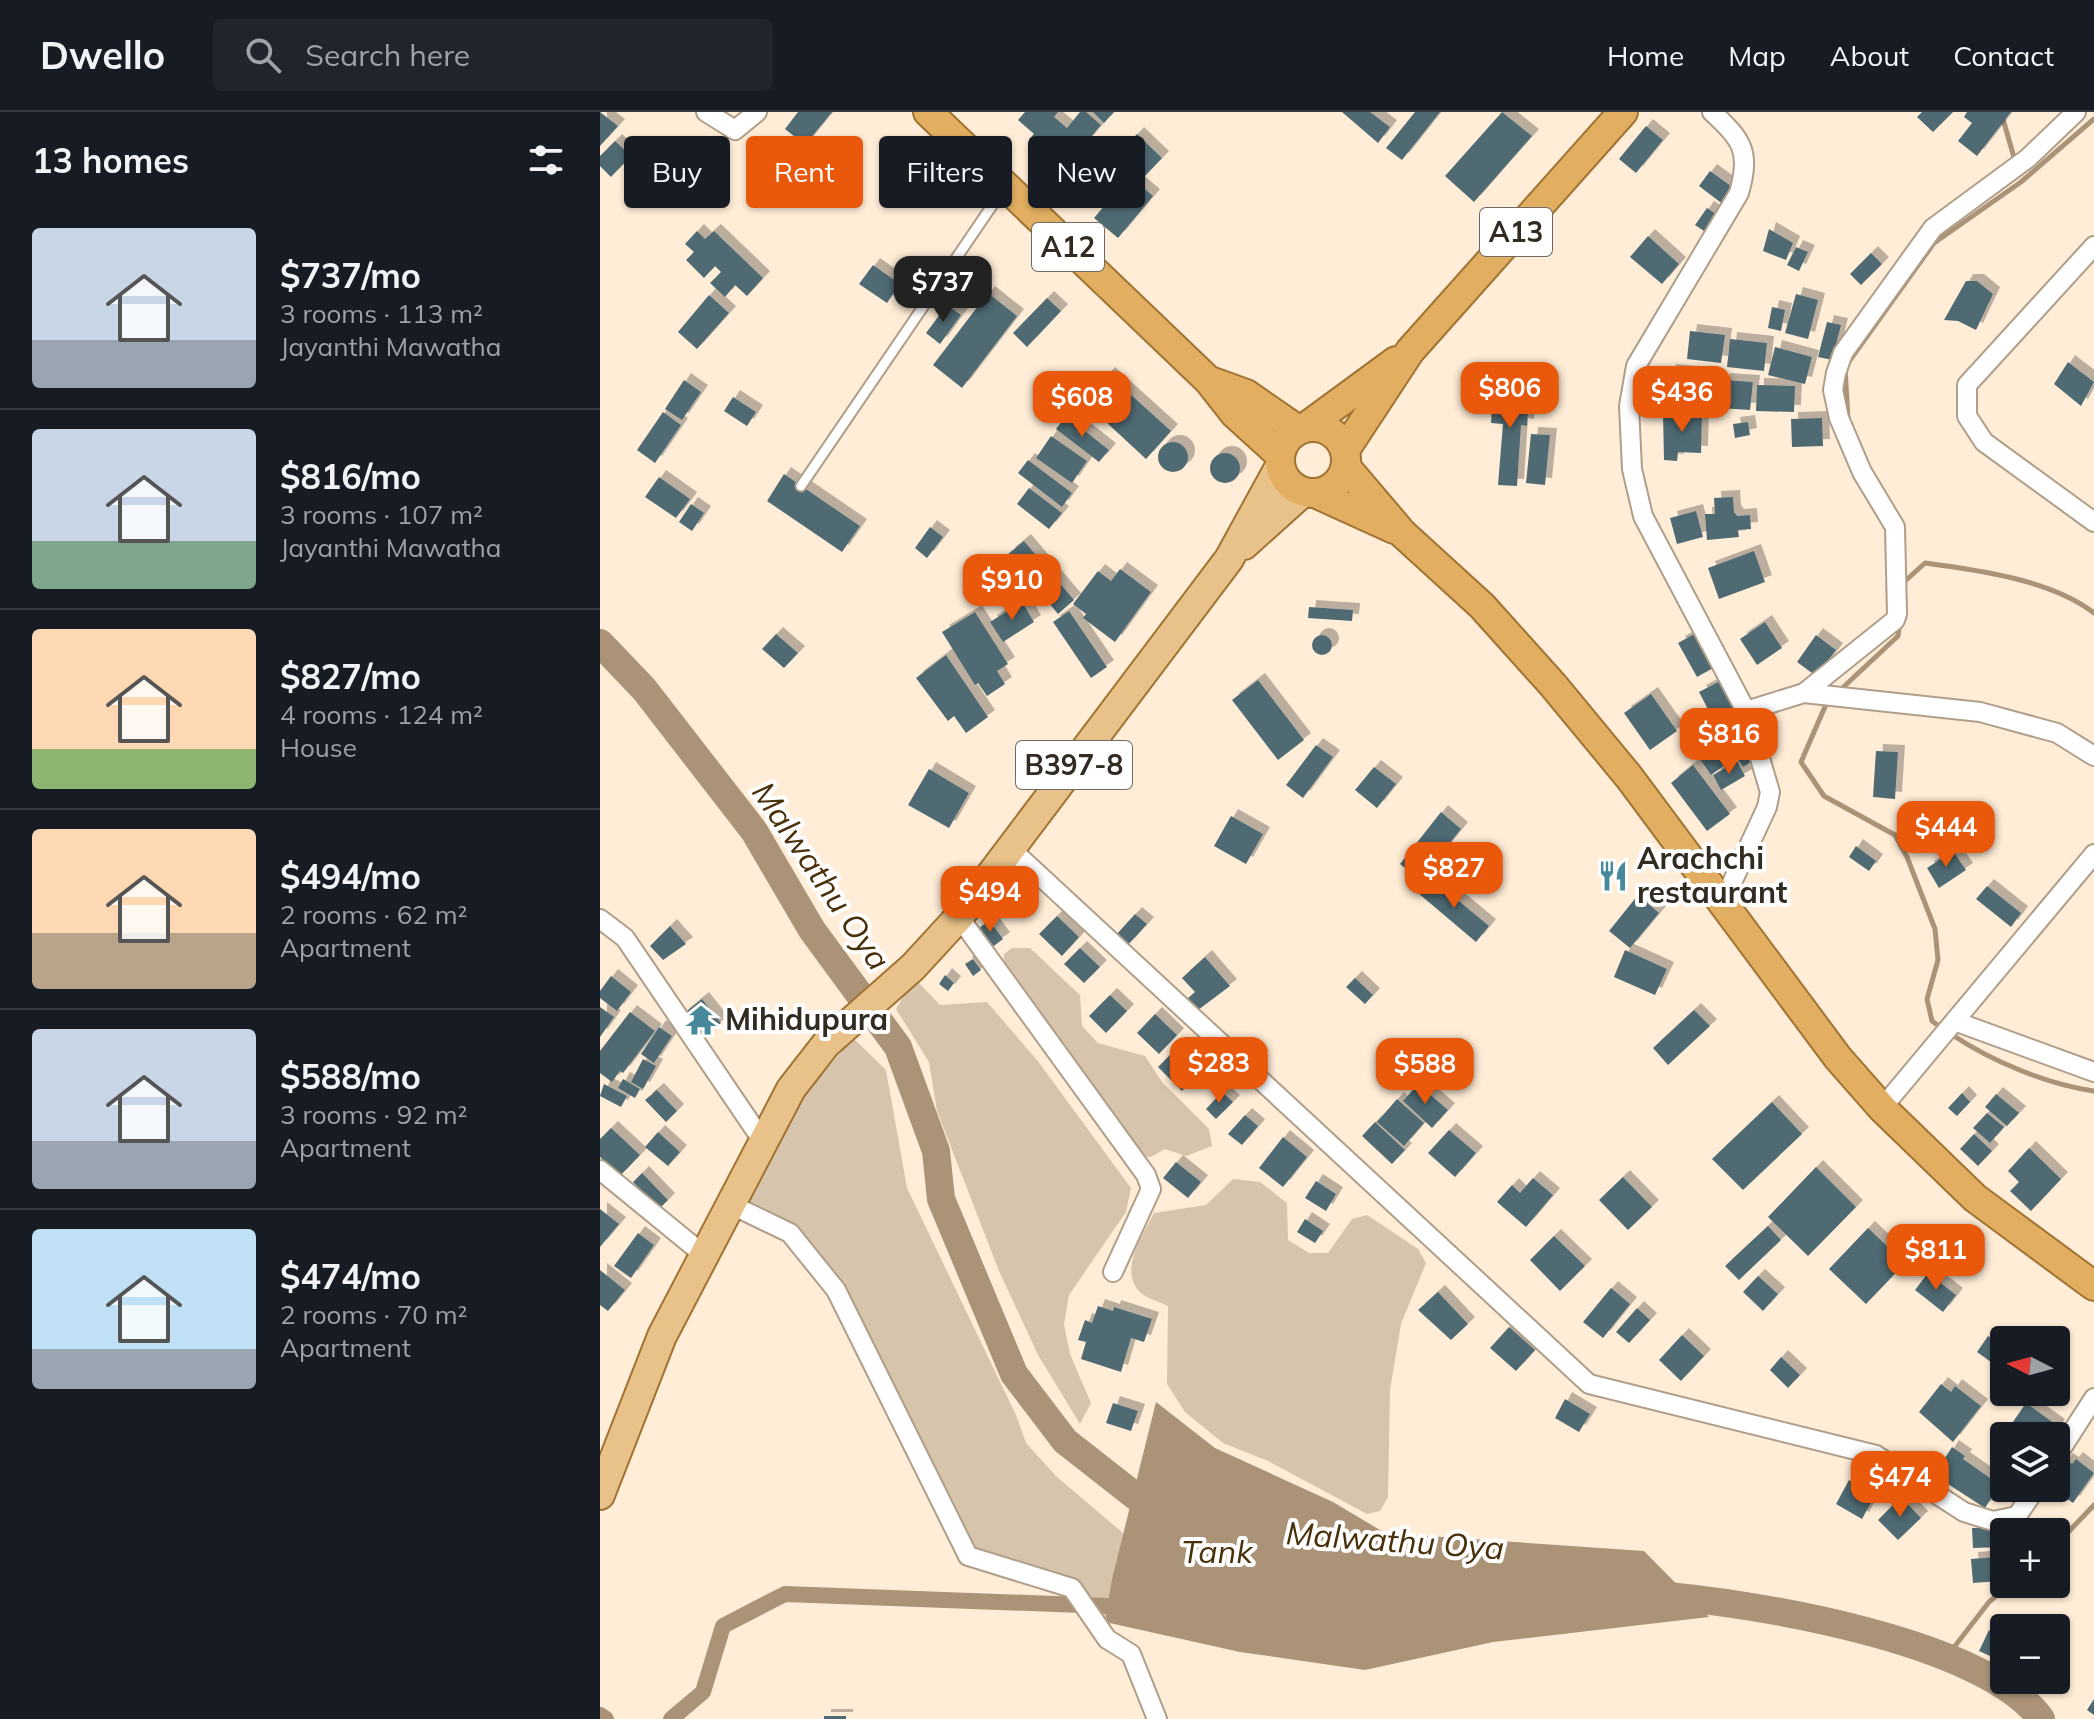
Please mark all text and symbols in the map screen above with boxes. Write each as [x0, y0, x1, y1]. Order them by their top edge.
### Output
search box [213, 19, 773, 91]
text: Dwello [40, 31, 165, 79]
icon: search [241, 33, 285, 77]
text: Search here [305, 36, 470, 74]
text: Home [1607, 38, 1684, 73]
text: Map [1728, 38, 1786, 73]
text: About [1830, 38, 1909, 73]
text: Contact [1953, 38, 2054, 73]
chip: Buy [624, 136, 730, 208]
chip: Rent [746, 136, 863, 208]
chip: Filters [879, 136, 1012, 208]
chip: New [1028, 136, 1145, 208]
icon: filters [524, 138, 568, 182]
text: 13 homes [32, 139, 189, 182]
road number: A13 [1480, 208, 1552, 256]
road number: A12 [1032, 223, 1104, 271]
text: $737/mo [280, 254, 421, 297]
pin: $737 [896, 256, 990, 324]
icon: home [96, 260, 192, 356]
text: $737 [912, 265, 974, 298]
text: 3 rooms · 113 m² [280, 297, 483, 330]
text: Jayanthi Mawatha [280, 330, 501, 363]
pin: $806 [1463, 362, 1557, 430]
pin: $436 [1635, 366, 1729, 434]
pin: $608 [1035, 371, 1129, 439]
text: $806 [1479, 371, 1541, 404]
text: $436 [1651, 375, 1713, 408]
text: $608 [1051, 380, 1113, 413]
text: $816/mo [280, 455, 421, 498]
icon: home [96, 461, 192, 557]
text: 3 rooms · 107 m² [280, 498, 483, 531]
text: Jayanthi Mawatha [280, 531, 501, 564]
pin: $910 [965, 554, 1059, 622]
text: $910 [981, 563, 1043, 596]
text: $827/mo [280, 655, 421, 698]
icon: home [96, 661, 192, 757]
text: 4 rooms · 124 m² [280, 698, 483, 731]
pin: $816 [1682, 708, 1776, 776]
text: $816 [1698, 717, 1760, 750]
text: House [280, 731, 357, 764]
road number: B397-8 [1016, 741, 1132, 789]
water label: Malwathu Oya [744, 774, 899, 977]
pin: $444 [1899, 801, 1993, 869]
text: $444 [1915, 810, 1977, 843]
place label: Arachchi restaurant [1637, 839, 1787, 911]
pin: $827 [1407, 842, 1501, 910]
text: $827 [1423, 851, 1485, 884]
text: $494/mo [280, 855, 421, 898]
restaurant icon: Arachchi restaurant [1596, 859, 1630, 893]
icon: home [96, 861, 192, 957]
pin: $494 [943, 866, 1037, 934]
text: $494 [959, 875, 1021, 908]
text: 2 rooms · 62 m² [280, 898, 467, 931]
text: Apartment [280, 931, 411, 964]
place label: Mihidupura [725, 1000, 888, 1038]
temple icon: Mihidupura [684, 1003, 718, 1037]
pin: $283 [1172, 1037, 1266, 1105]
pin: $588 [1378, 1038, 1472, 1106]
text: $283 [1188, 1046, 1250, 1079]
text: $588 [1394, 1047, 1456, 1080]
text: $588/mo [280, 1055, 421, 1098]
icon: home [96, 1061, 192, 1157]
text: 3 rooms · 92 m² [280, 1098, 467, 1131]
text: Apartment [280, 1131, 411, 1164]
pin: $811 [1889, 1224, 1983, 1292]
text: $811 [1905, 1233, 1967, 1266]
text: $474/mo [280, 1255, 421, 1298]
icon: home [96, 1261, 192, 1357]
text: 2 rooms · 70 m² [280, 1298, 467, 1331]
north arrow [1990, 1326, 2070, 1406]
map controls [1990, 1326, 2070, 1694]
text: Apartment [280, 1331, 411, 1364]
button: layers [1990, 1422, 2070, 1502]
pin: $474 [1853, 1451, 1947, 1519]
text: $474 [1869, 1460, 1931, 1493]
water label: Malwathu Oya [1285, 1512, 1505, 1568]
button: + [1990, 1518, 2070, 1598]
water label: Tank [1181, 1531, 1254, 1571]
button: − [1990, 1614, 2070, 1694]

